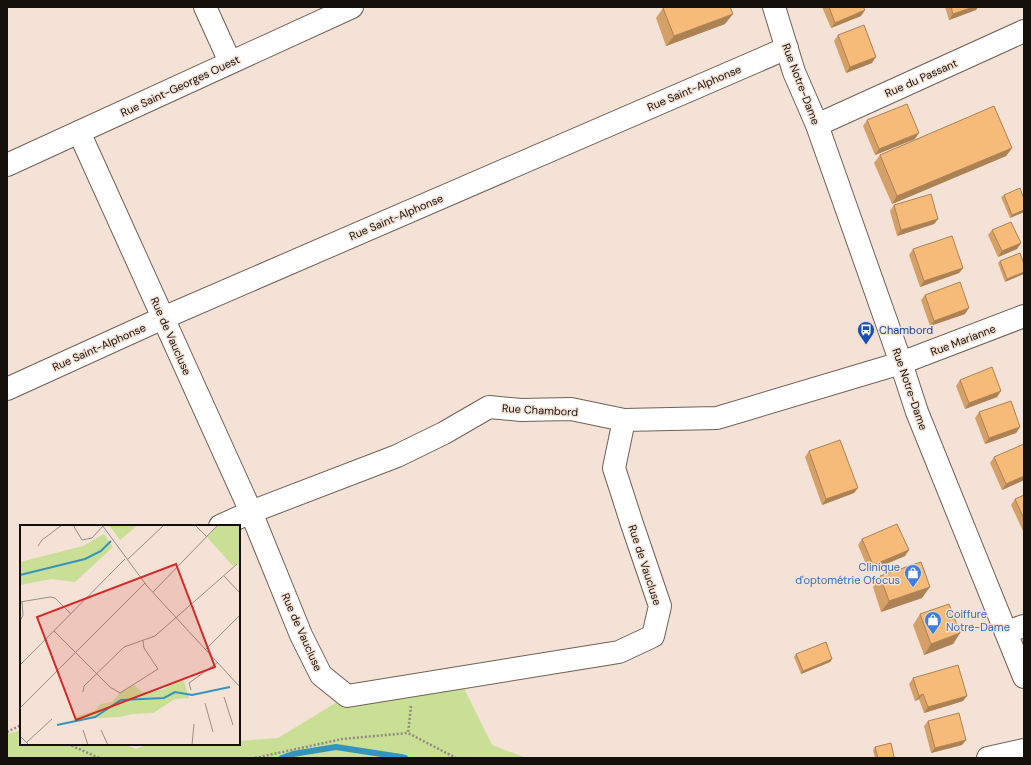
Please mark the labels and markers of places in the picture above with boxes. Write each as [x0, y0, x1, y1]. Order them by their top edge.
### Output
bus stop icon: Chambord [856, 320, 876, 345]
place label: Chambord [879, 323, 933, 337]
place label: Clinique d'optométrie Ofocus [795, 560, 900, 587]
shop icon: Clinique d'optométrie Ofocus [903, 563, 923, 588]
place label: Coiffure Notre-Dame [946, 607, 1010, 634]
shop icon: Coiffure Notre-Dame [923, 610, 943, 635]

